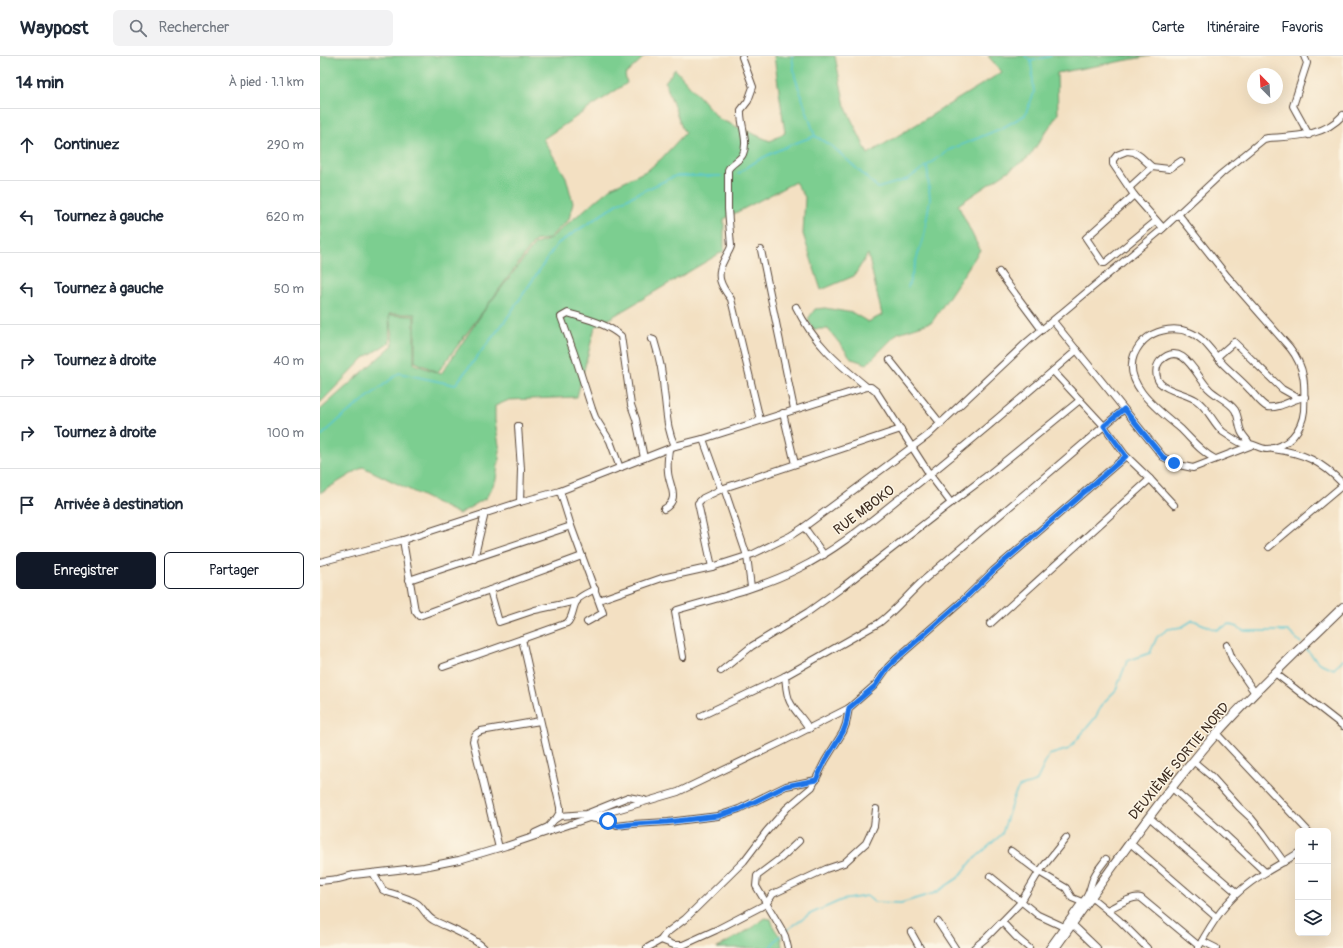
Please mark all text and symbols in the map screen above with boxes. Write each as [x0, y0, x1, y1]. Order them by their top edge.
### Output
search box [113, 10, 393, 46]
text: Waypost [20, 16, 89, 40]
icon: search [127, 17, 149, 39]
text: Rechercher [159, 18, 229, 37]
text: Carte [1152, 19, 1184, 36]
text: Itinéraire [1206, 19, 1259, 36]
text: Favoris [1281, 19, 1323, 36]
north arrow [1247, 68, 1283, 104]
text: 14 min [16, 72, 64, 93]
text: À pied · 1.1 km [229, 74, 304, 90]
icon: ahead [16, 134, 38, 156]
text: Continuez [54, 135, 119, 154]
text: 290 m [267, 137, 304, 153]
icon: left [16, 206, 38, 228]
text: Tournez à gauche [54, 207, 164, 226]
text: 620 m [266, 209, 304, 225]
icon: left [16, 278, 38, 300]
text: Tournez à gauche [54, 279, 164, 298]
text: 50 m [274, 281, 304, 297]
icon: right [16, 350, 38, 372]
text: Tournez à droite [54, 351, 156, 370]
text: 40 m [273, 353, 304, 369]
icon: right [16, 422, 38, 444]
text: Tournez à droite [54, 423, 156, 442]
text: 100 m [267, 425, 304, 441]
route end [1165, 454, 1183, 472]
street label: RUE MBOKO [830, 482, 898, 538]
icon: arrive [16, 494, 38, 516]
text: Arrivée à destination [54, 495, 183, 514]
button: Enregistrer [16, 552, 156, 589]
button: Partager [164, 552, 304, 589]
street label: DEUXIÈME SORTIE NORD [1124, 698, 1233, 823]
route start [599, 812, 617, 830]
map controls [1295, 828, 1331, 936]
button: + [1295, 828, 1331, 864]
button: − [1295, 864, 1331, 900]
button: layers [1295, 900, 1331, 936]

